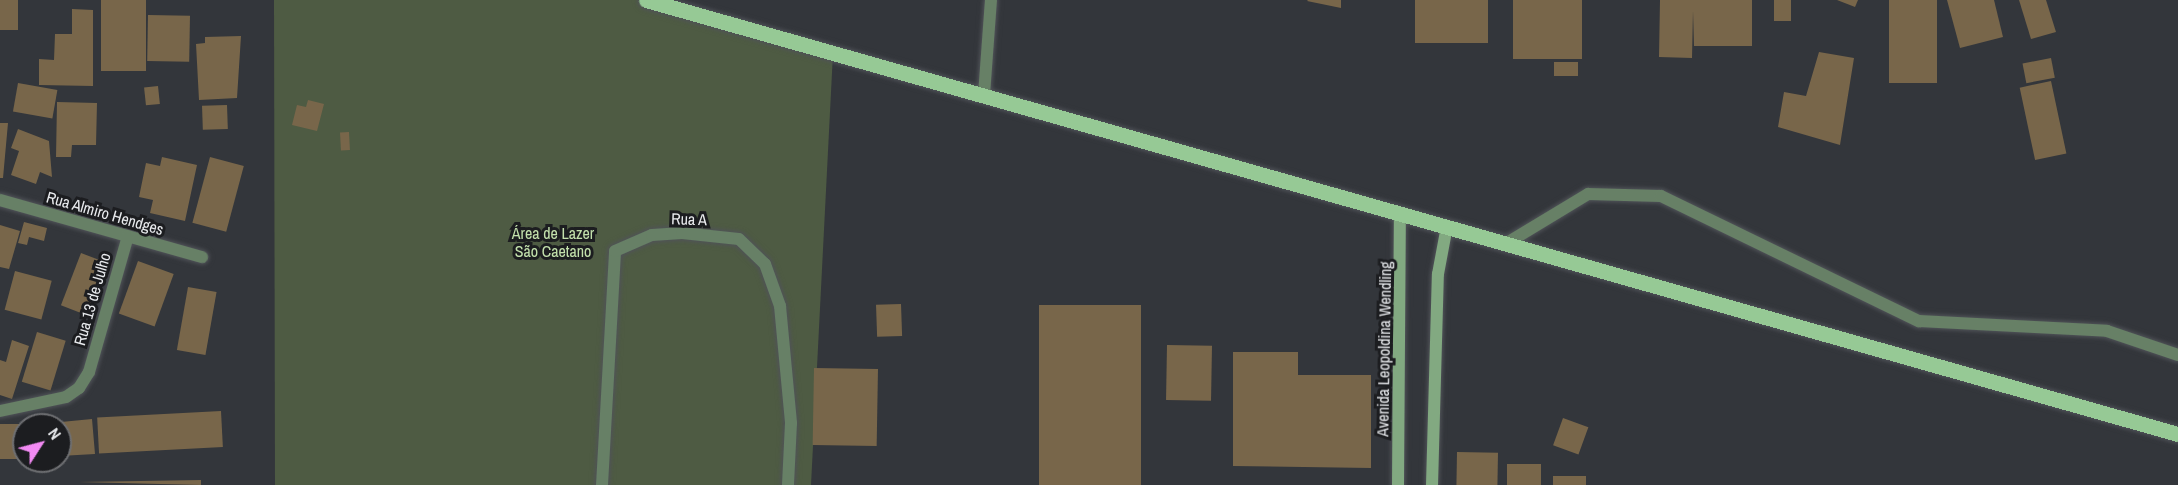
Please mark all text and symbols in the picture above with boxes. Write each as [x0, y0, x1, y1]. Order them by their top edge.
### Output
street label: Rua Almiro Hendges [44, 187, 166, 239]
street label: Rua A [670, 209, 708, 229]
park label: Área de Lazer São Caetano [512, 223, 594, 261]
street label: Rua 13 de Julho [70, 250, 114, 348]
street label: Avenida Leopoldina Wendling [1373, 261, 1395, 437]
north arrow [12, 413, 72, 473]
text: N [43, 423, 67, 444]

